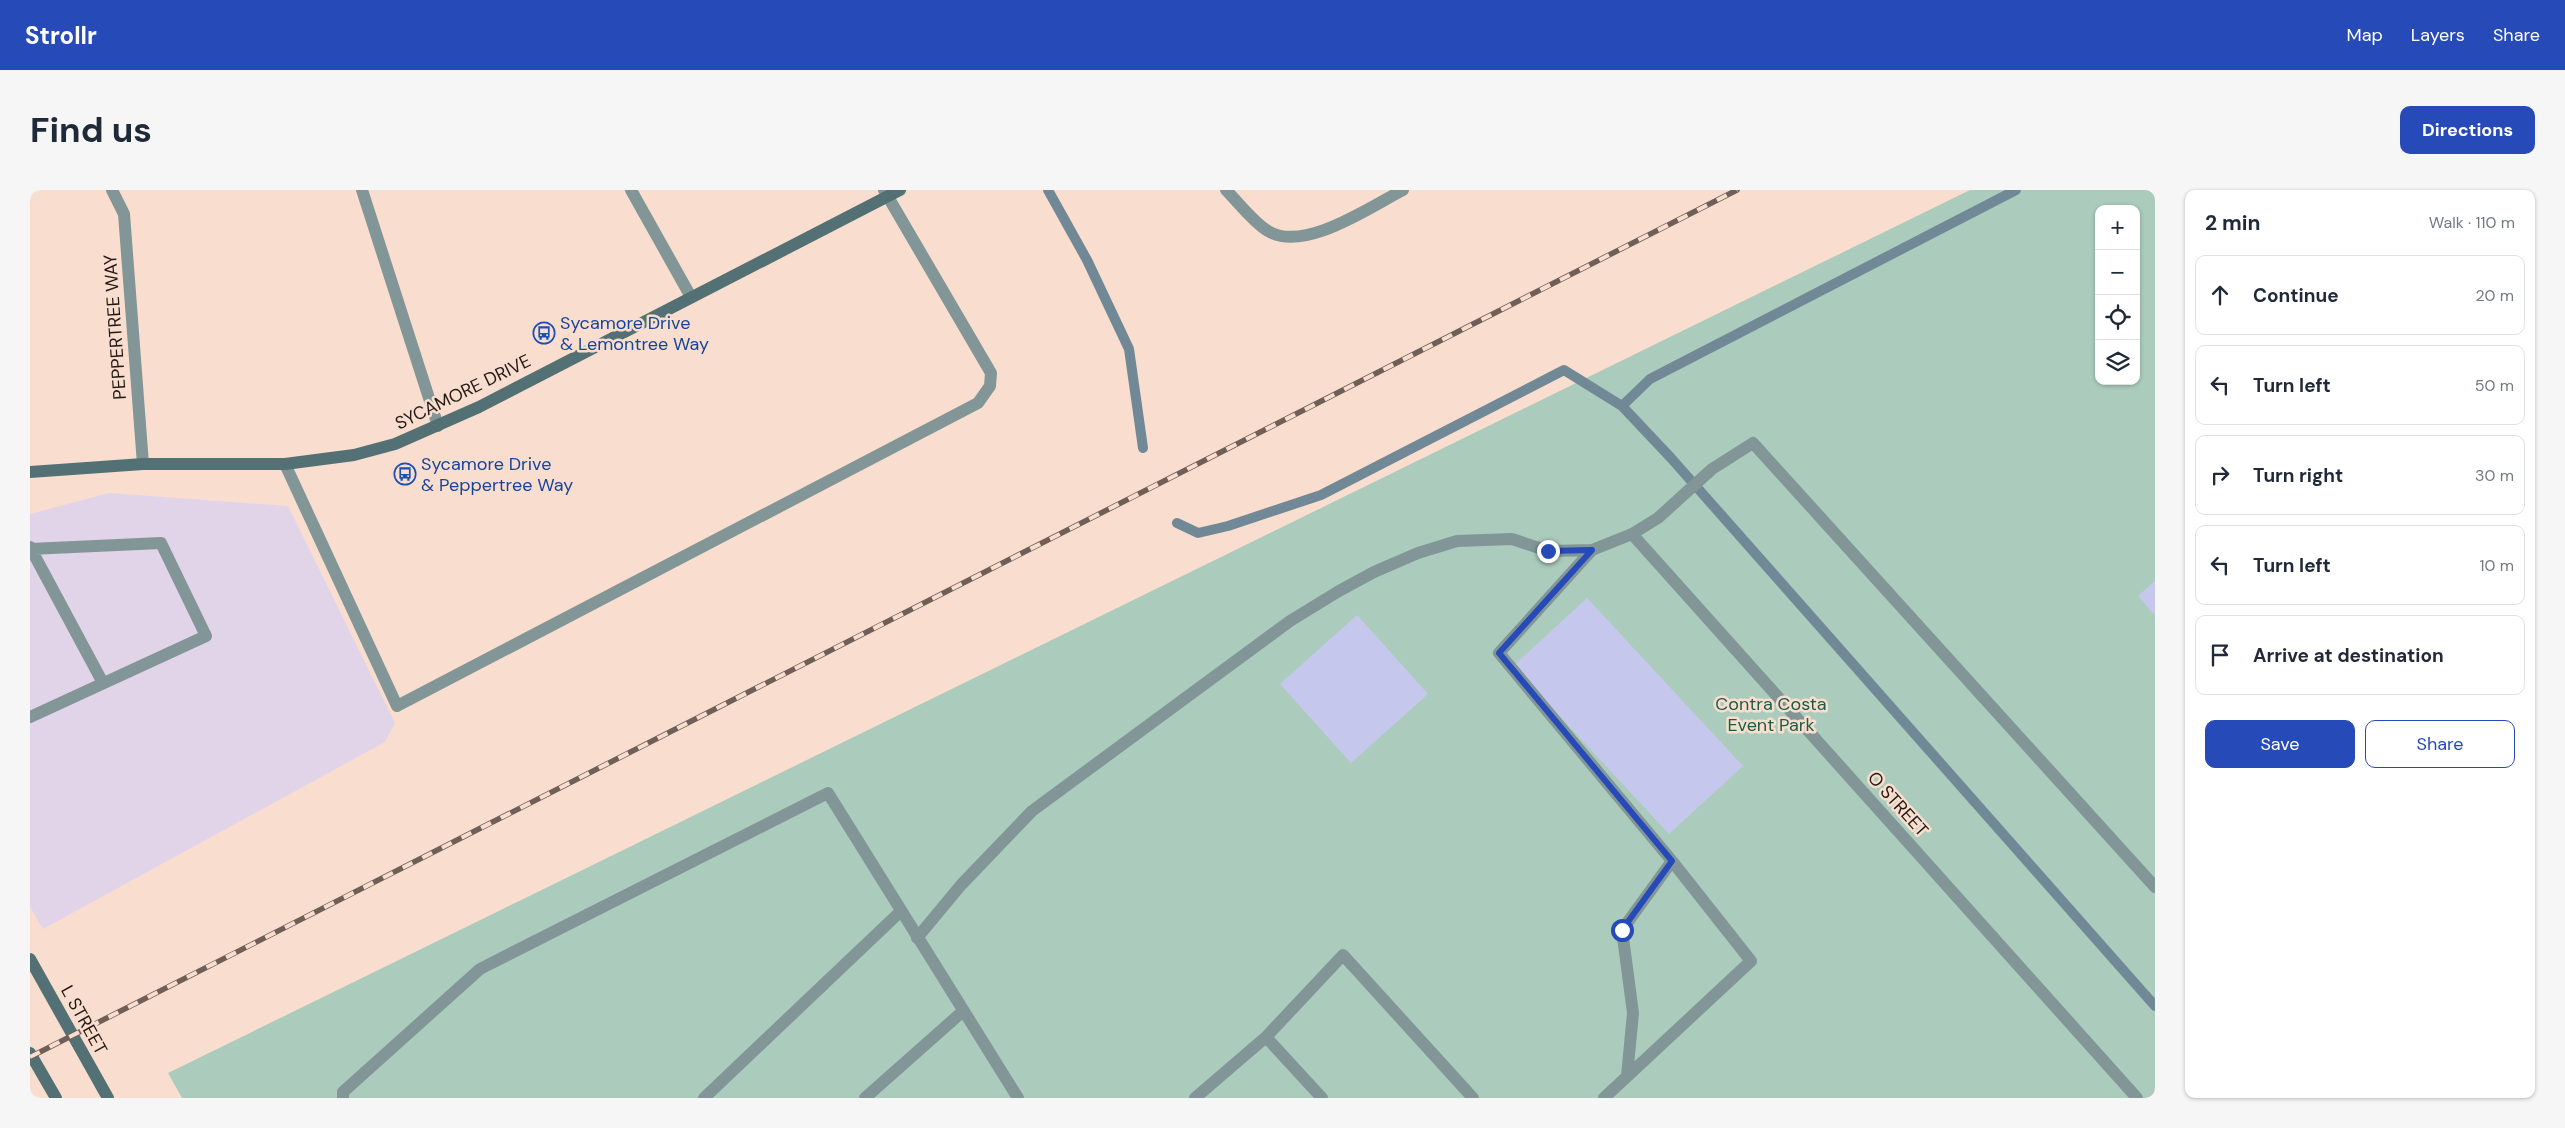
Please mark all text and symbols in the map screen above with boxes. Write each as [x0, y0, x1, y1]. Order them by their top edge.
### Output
text: Strollr [25, 20, 97, 51]
text: Map [2347, 23, 2383, 47]
text: Layers [2411, 23, 2465, 47]
text: Share [2493, 23, 2540, 47]
button: Directions [2400, 106, 2535, 154]
text: Find us [30, 107, 152, 153]
map controls [2095, 205, 2140, 385]
button: + [2095, 205, 2140, 250]
text: 2 min [2205, 209, 2261, 237]
text: Walk · 110 m [2429, 212, 2515, 233]
button: − [2095, 250, 2140, 295]
street label: PEPPERTREE WAY [98, 253, 132, 400]
icon: ahead [2206, 281, 2234, 309]
text: Continue [2253, 283, 2339, 308]
text: 20 m [2475, 285, 2514, 306]
button: locate [2095, 295, 2140, 340]
place label: Sycamore Drive & Lemontree Way [560, 311, 709, 356]
bus stop icon: Sycamore Drive & Lemontree Way [532, 321, 556, 345]
button: layers [2095, 340, 2140, 385]
street label: SYCAMORE DRIVE [391, 349, 535, 435]
icon: left [2206, 371, 2234, 399]
text: Turn left [2253, 373, 2331, 398]
text: 50 m [2475, 375, 2514, 396]
place label: Sycamore Drive & Peppertree Way [421, 452, 573, 497]
icon: right [2206, 461, 2234, 489]
bus stop icon: Sycamore Drive & Peppertree Way [393, 462, 417, 486]
text: Turn right [2253, 463, 2343, 488]
text: 30 m [2475, 465, 2514, 486]
route end [1537, 540, 1560, 563]
icon: left [2206, 551, 2234, 579]
text: Turn left [2253, 553, 2331, 578]
text: 10 m [2480, 555, 2514, 576]
icon: arrive [2206, 641, 2234, 669]
text: Arrive at destination [2253, 643, 2444, 668]
park label: Contra Costa Event Park [1715, 692, 1827, 737]
button: Save [2205, 720, 2355, 768]
button: Share [2365, 720, 2515, 768]
street label: O STREET [1862, 766, 1934, 842]
route start [1611, 919, 1634, 942]
street label: L STREET [55, 981, 113, 1059]

